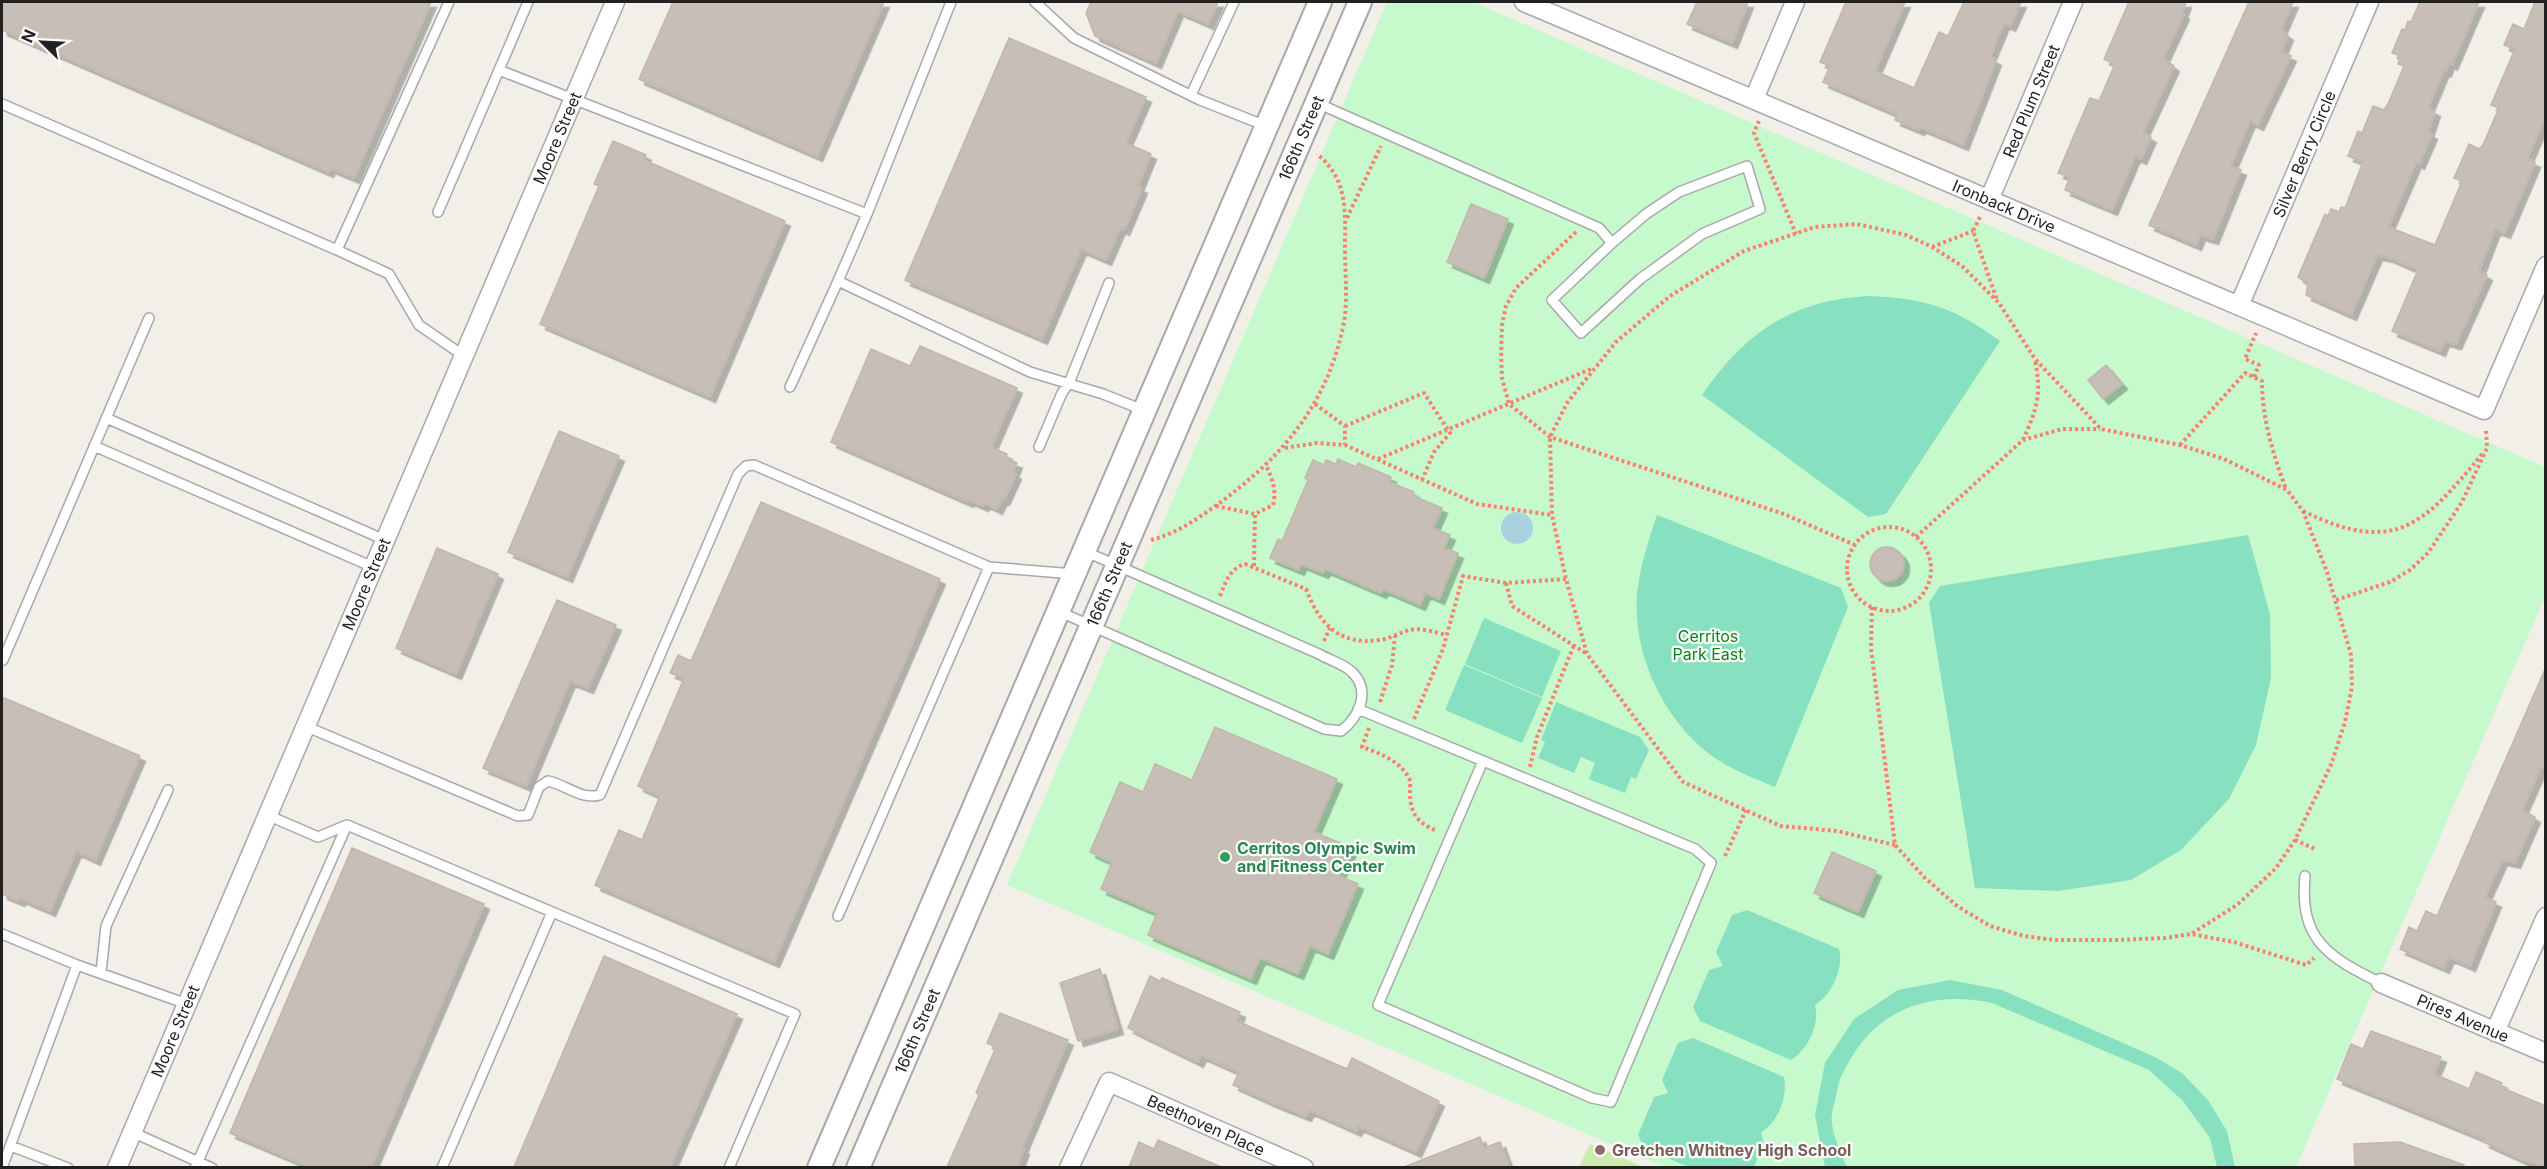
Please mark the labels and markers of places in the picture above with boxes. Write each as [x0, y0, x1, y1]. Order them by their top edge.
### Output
place label: Cerritos Olympic Swim and Fitness Center [1237, 838, 1416, 876]
marker: Cerritos Olympic Swim and Fitness Center [1218, 850, 1232, 864]
place label: Gretchen Whitney High School [1612, 1140, 1851, 1160]
marker: Gretchen Whitney High School [1593, 1143, 1607, 1157]

